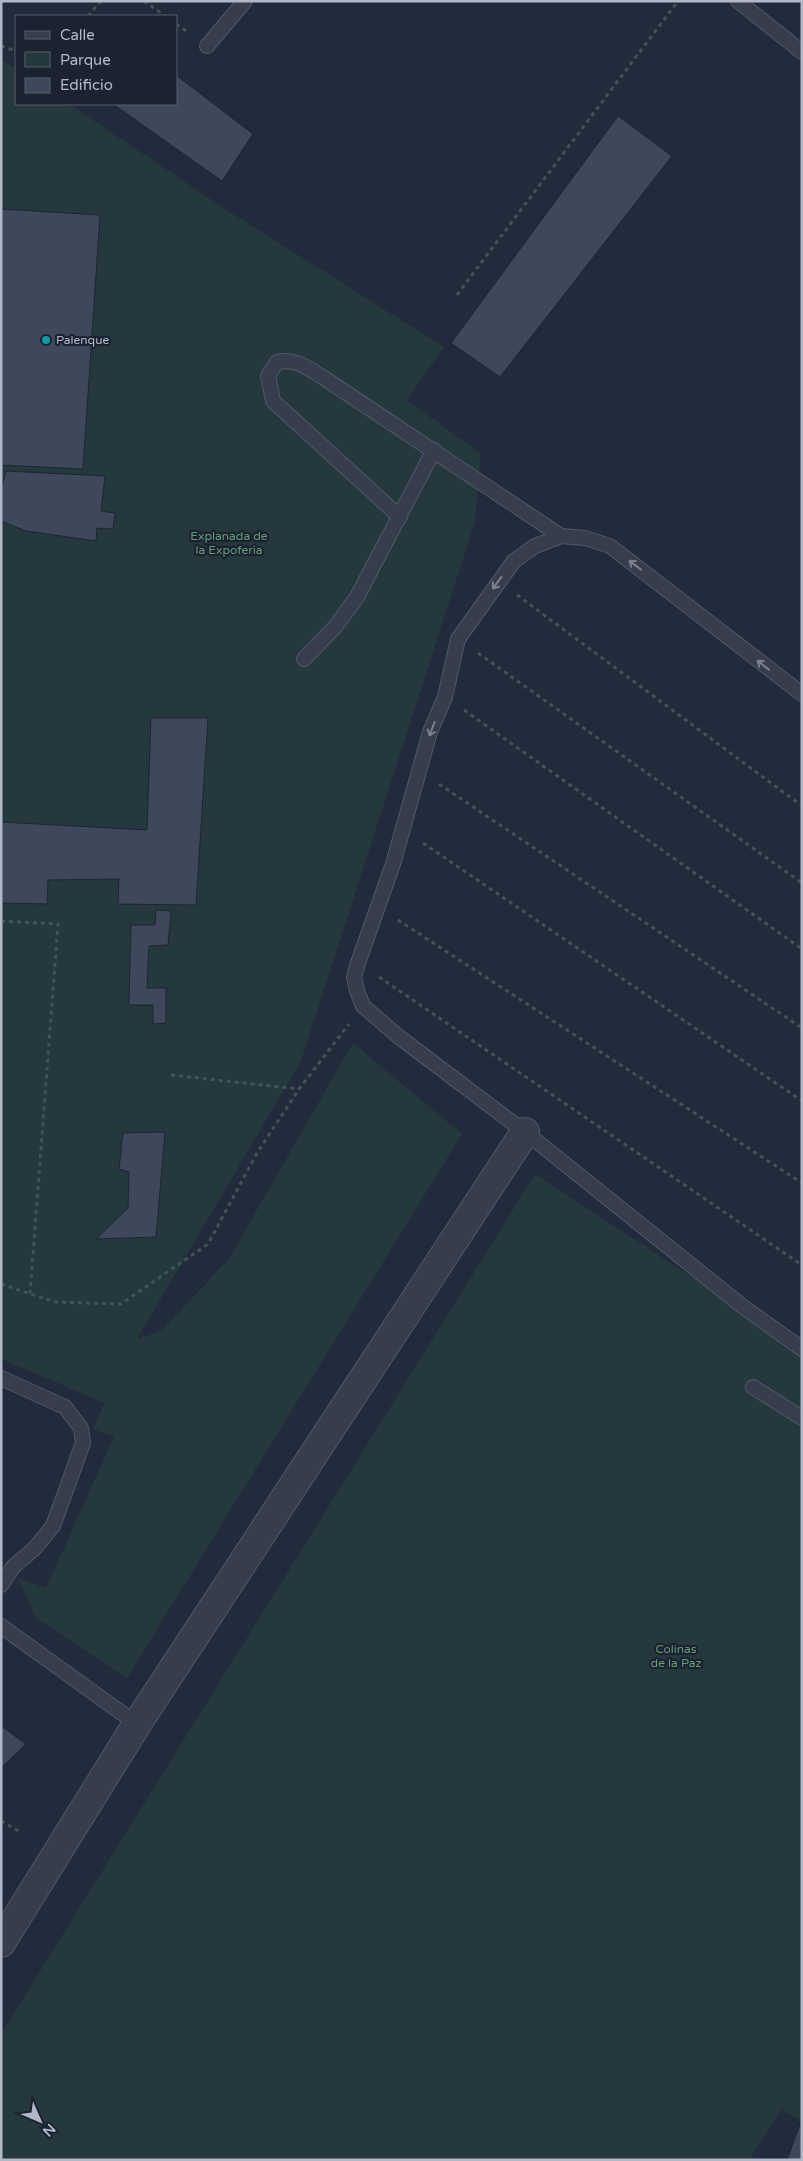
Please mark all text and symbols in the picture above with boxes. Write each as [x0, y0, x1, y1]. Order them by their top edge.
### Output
legend [15, 15, 178, 105]
text: Calle [60, 26, 95, 44]
text: Parque [60, 51, 111, 69]
text: Edificio [60, 76, 113, 94]
place label: Palenque [56, 333, 109, 347]
marker: Palenque [40, 334, 52, 346]
park label: Explanada de la Expoferia [190, 529, 268, 557]
one-way arrow [628, 560, 642, 570]
one-way arrow [492, 576, 503, 589]
one-way arrow [757, 659, 770, 670]
one-way arrow [427, 720, 436, 736]
park label: Colinas de la Paz [651, 1642, 701, 1670]
north arrow [15, 2096, 65, 2146]
text: N [39, 2120, 59, 2140]

